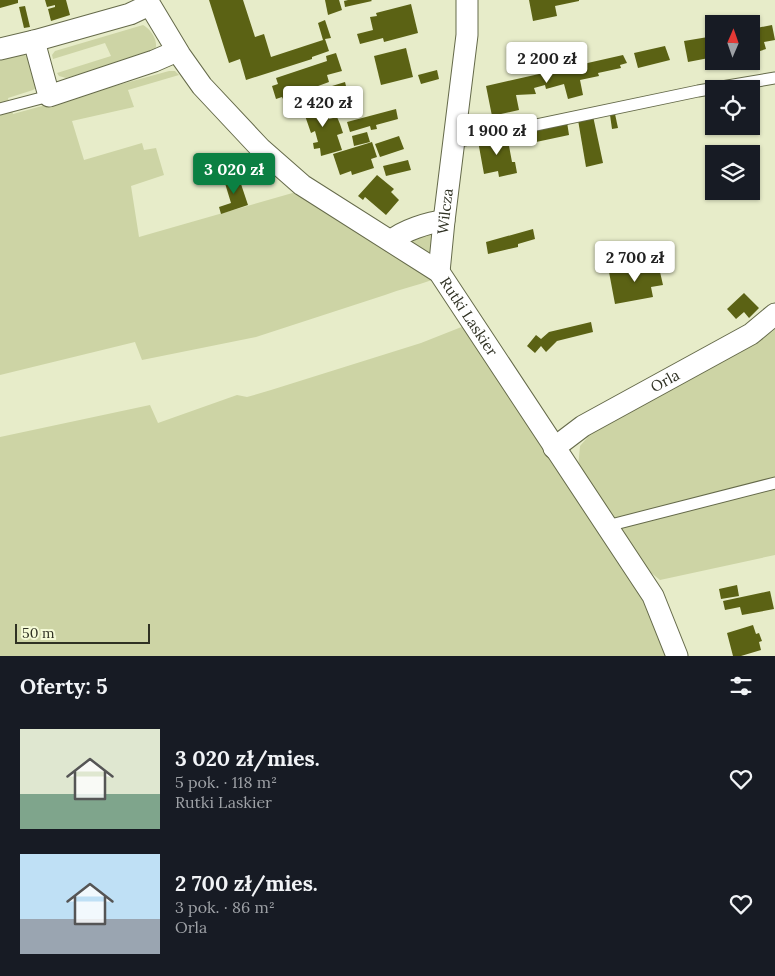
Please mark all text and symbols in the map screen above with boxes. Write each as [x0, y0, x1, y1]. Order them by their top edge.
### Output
north arrow [705, 15, 760, 70]
map controls [705, 15, 760, 200]
pin: 2 200 zł [495, 42, 599, 84]
text: 2 200 zł [517, 48, 577, 68]
button: locate [705, 80, 760, 135]
pin: 2 420 zł [271, 86, 375, 128]
text: 2 420 zł [294, 92, 352, 112]
pin: 1 900 zł [445, 114, 549, 156]
text: 1 900 zł [468, 120, 526, 140]
button: layers [705, 145, 760, 200]
pin: 3 020 zł [182, 152, 286, 195]
text: 3 020 zł [204, 159, 264, 179]
street label: Wilcza [433, 187, 457, 235]
pin: 2 700 zł [583, 240, 687, 283]
text: 2 700 zł [606, 247, 664, 267]
street label: Rutki Laskier [436, 273, 502, 360]
street label: Orla [647, 365, 683, 396]
scale bar [15, 621, 150, 644]
text: 50 m [22, 624, 55, 642]
icon: filters [727, 672, 755, 700]
text: Oferty: 5 [20, 673, 108, 700]
text: 3 020 zł/mies. [175, 745, 320, 772]
icon: home [60, 749, 120, 809]
icon: heart [727, 765, 755, 793]
text: 5 pok. · 118 m² [175, 772, 277, 792]
text: Rutki Laskier [175, 792, 272, 812]
text: 2 700 zł/mies. [175, 870, 318, 897]
icon: home [60, 874, 120, 934]
icon: heart [727, 890, 755, 918]
text: 3 pok. · 86 m² [175, 897, 275, 917]
text: Orla [175, 917, 207, 937]

